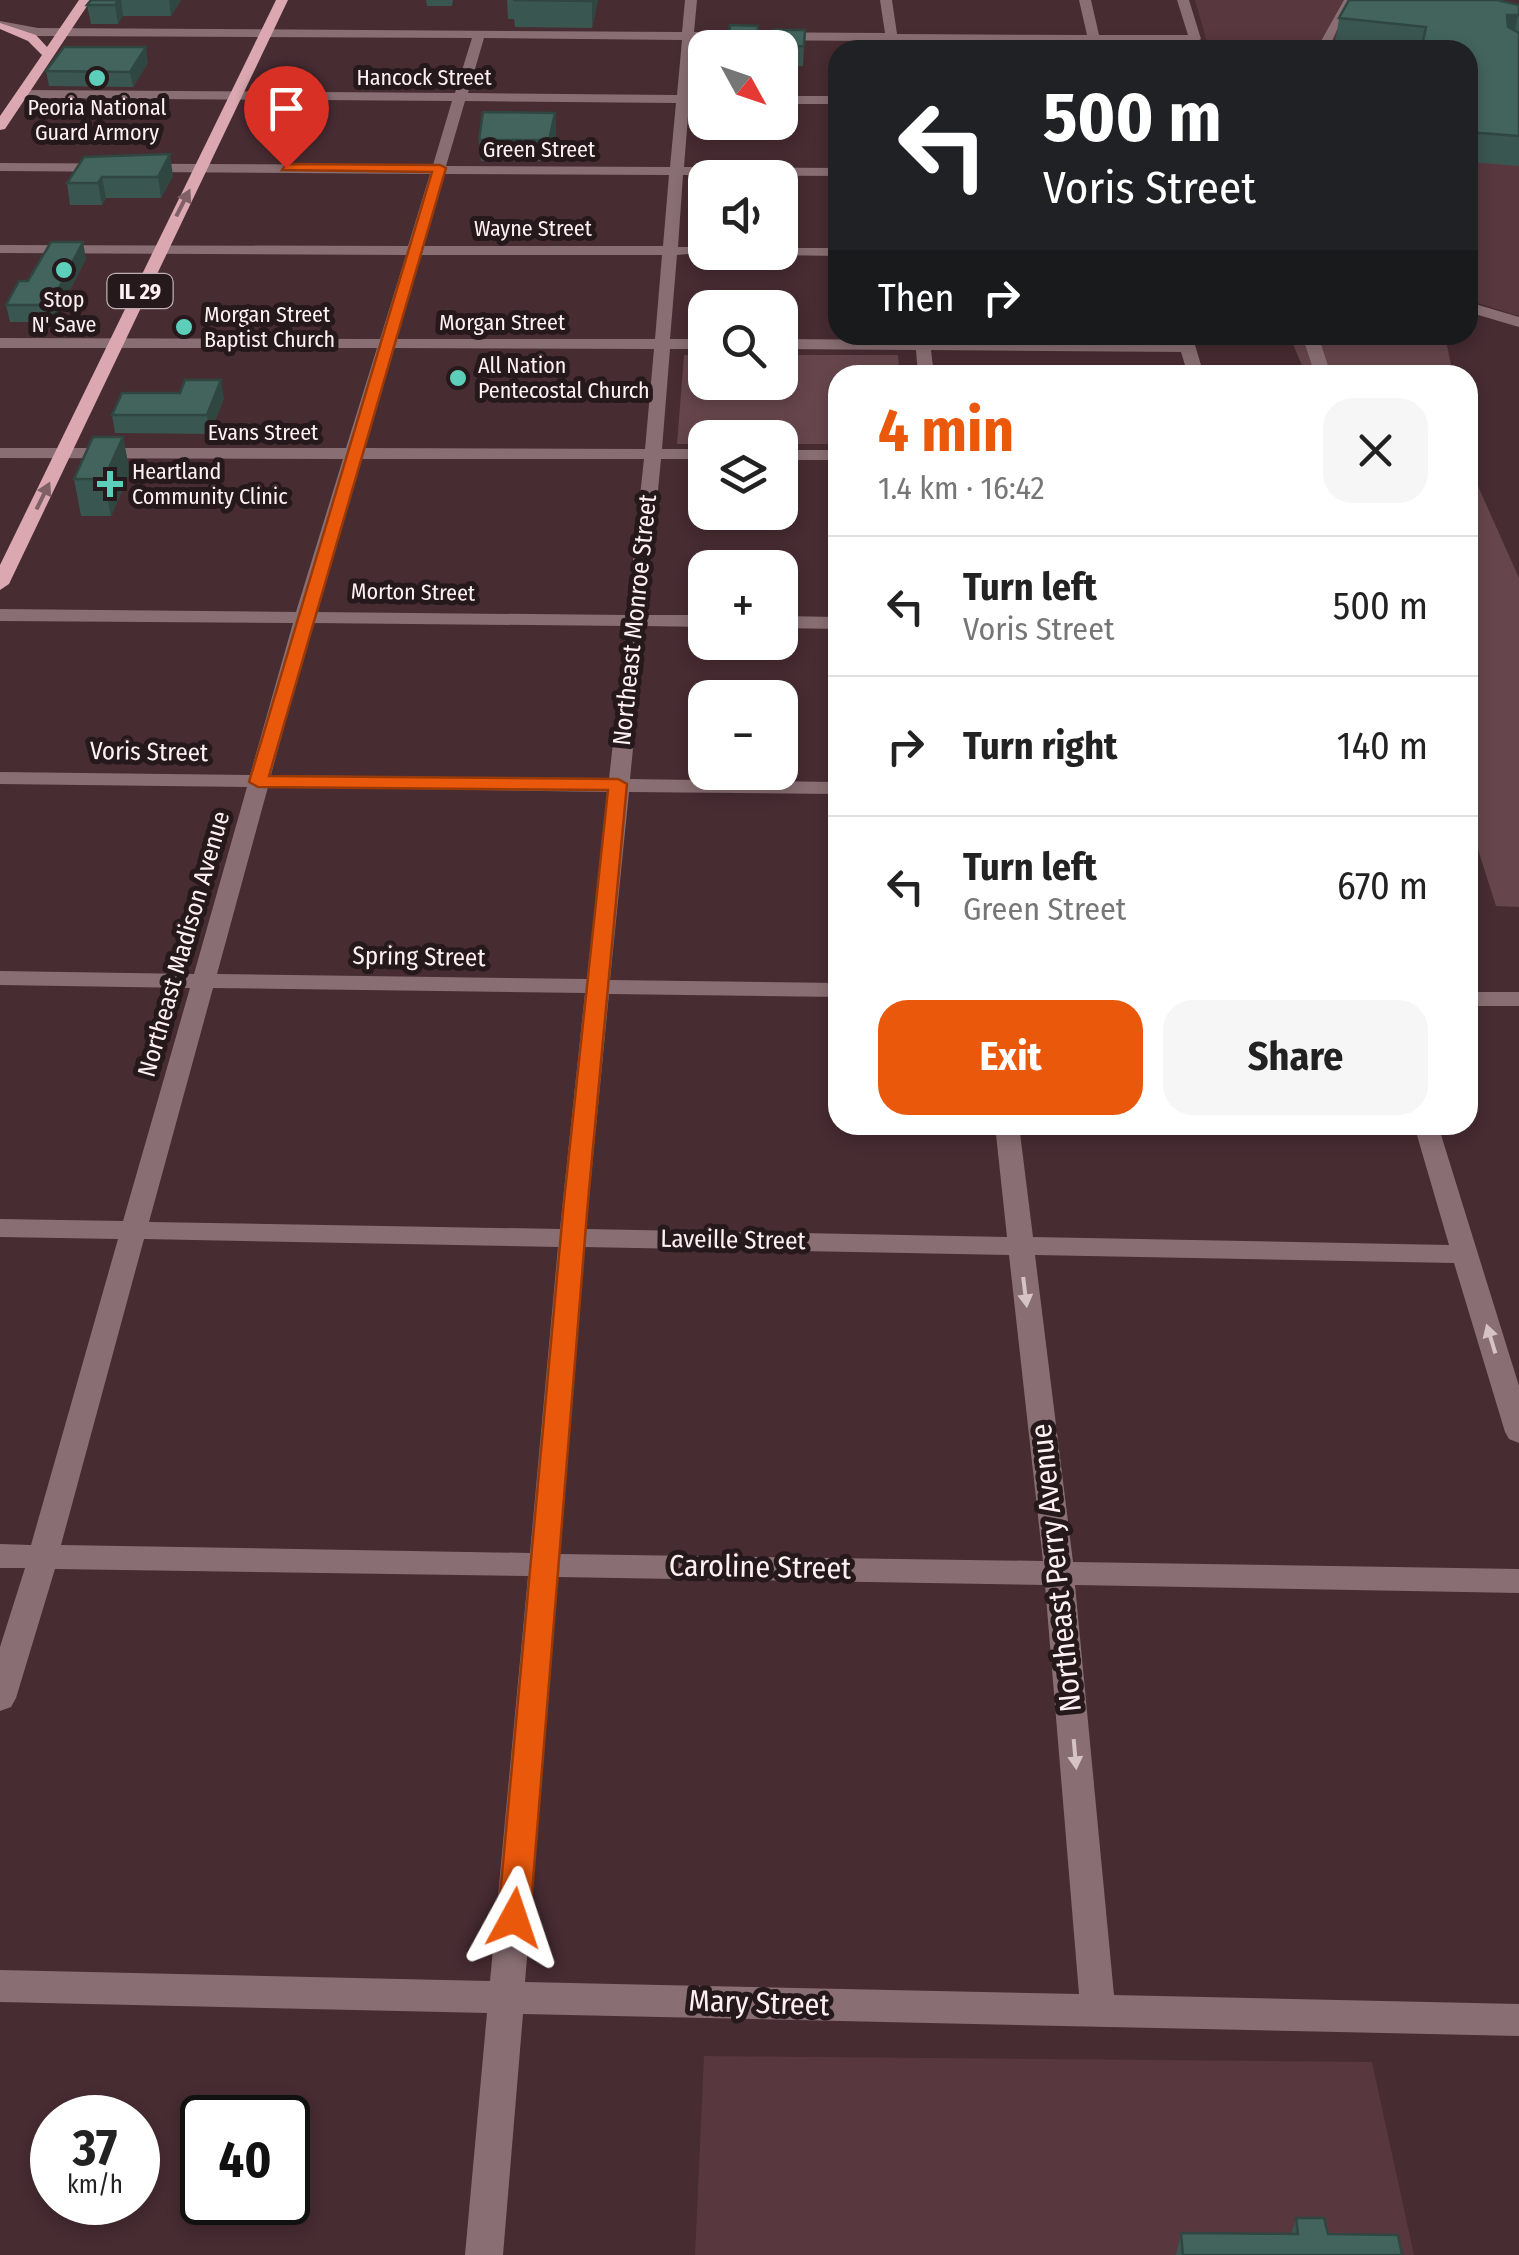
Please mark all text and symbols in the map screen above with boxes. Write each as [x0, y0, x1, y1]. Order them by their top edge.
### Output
north arrow [688, 30, 798, 140]
map controls [688, 30, 798, 790]
street label: Hancock Street [356, 64, 492, 91]
pin [244, 66, 329, 169]
marker: Peoria National Guard Armory [86, 67, 108, 89]
text: 500 m [1043, 76, 1222, 160]
icon: left [878, 80, 1008, 210]
icon: arrive [259, 81, 314, 136]
place label: Peoria National Guard Armory [28, 94, 167, 146]
street label: Green Street [483, 136, 596, 163]
button: sound [688, 160, 798, 270]
text: Voris Street [1043, 161, 1256, 215]
one-way arrow [174, 188, 191, 217]
street label: Wayne Street [474, 215, 593, 242]
marker: Stop N' Save [53, 259, 75, 281]
icon: right [974, 270, 1029, 325]
road number: IL 29 [108, 274, 172, 308]
text: Then [878, 275, 954, 321]
place label: Stop N' Save [32, 286, 96, 338]
button: search [688, 290, 798, 400]
place label: Morgan Street Baptist Church [204, 301, 335, 353]
street label: Morgan Street [439, 309, 566, 336]
marker: Morgan Street Baptist Church [173, 316, 195, 338]
place label: All Nation Pentecostal Church [478, 352, 650, 404]
marker: All Nation Pentecostal Church [447, 367, 469, 389]
text: 4 min [878, 395, 1014, 467]
button: close [1323, 398, 1428, 503]
street label: Evans Street [208, 419, 319, 446]
button: layers [688, 420, 798, 530]
place label: Heartland Community Clinic [132, 458, 288, 510]
text: 1.4 km · 16:42 [878, 469, 1045, 507]
marker: Heartland Community Clinic [97, 471, 123, 497]
one-way arrow [34, 481, 51, 510]
street label: Northeast Monroe Street [607, 492, 663, 747]
button: + [688, 550, 798, 660]
text: Turn left [963, 564, 1097, 610]
street label: Morton Street [351, 577, 476, 607]
icon: left [878, 579, 933, 634]
text: 500 m [1333, 583, 1428, 629]
text: Voris Street [963, 610, 1114, 648]
button: − [688, 680, 798, 790]
icon: right [878, 719, 933, 774]
text: Turn right [963, 723, 1117, 769]
text: 140 m [1337, 723, 1428, 769]
street label: Voris Street [90, 736, 209, 768]
street label: Northeast Madison Avenue [132, 808, 236, 1080]
text: Turn left [963, 844, 1097, 890]
icon: left [878, 859, 933, 914]
text: 670 m [1337, 863, 1428, 909]
text: Green Street [963, 890, 1126, 928]
street label: Spring Street [352, 941, 487, 973]
button: Exit [878, 1000, 1143, 1115]
button: Share [1163, 1000, 1428, 1115]
street label: Laveille Street [660, 1224, 807, 1256]
one-way arrow [1017, 1276, 1033, 1308]
one-way arrow [1483, 1323, 1498, 1354]
street label: Northeast Perry Avenue [1023, 1422, 1089, 1714]
street label: Caroline Street [669, 1547, 851, 1587]
one-way arrow [1068, 1738, 1084, 1770]
position arrow [462, 1866, 566, 1970]
street label: Mary Street [688, 1983, 830, 2023]
speed limit sign: 40 [180, 2095, 310, 2225]
text: 37 [73, 2118, 117, 2178]
text: km/h [67, 2170, 123, 2200]

